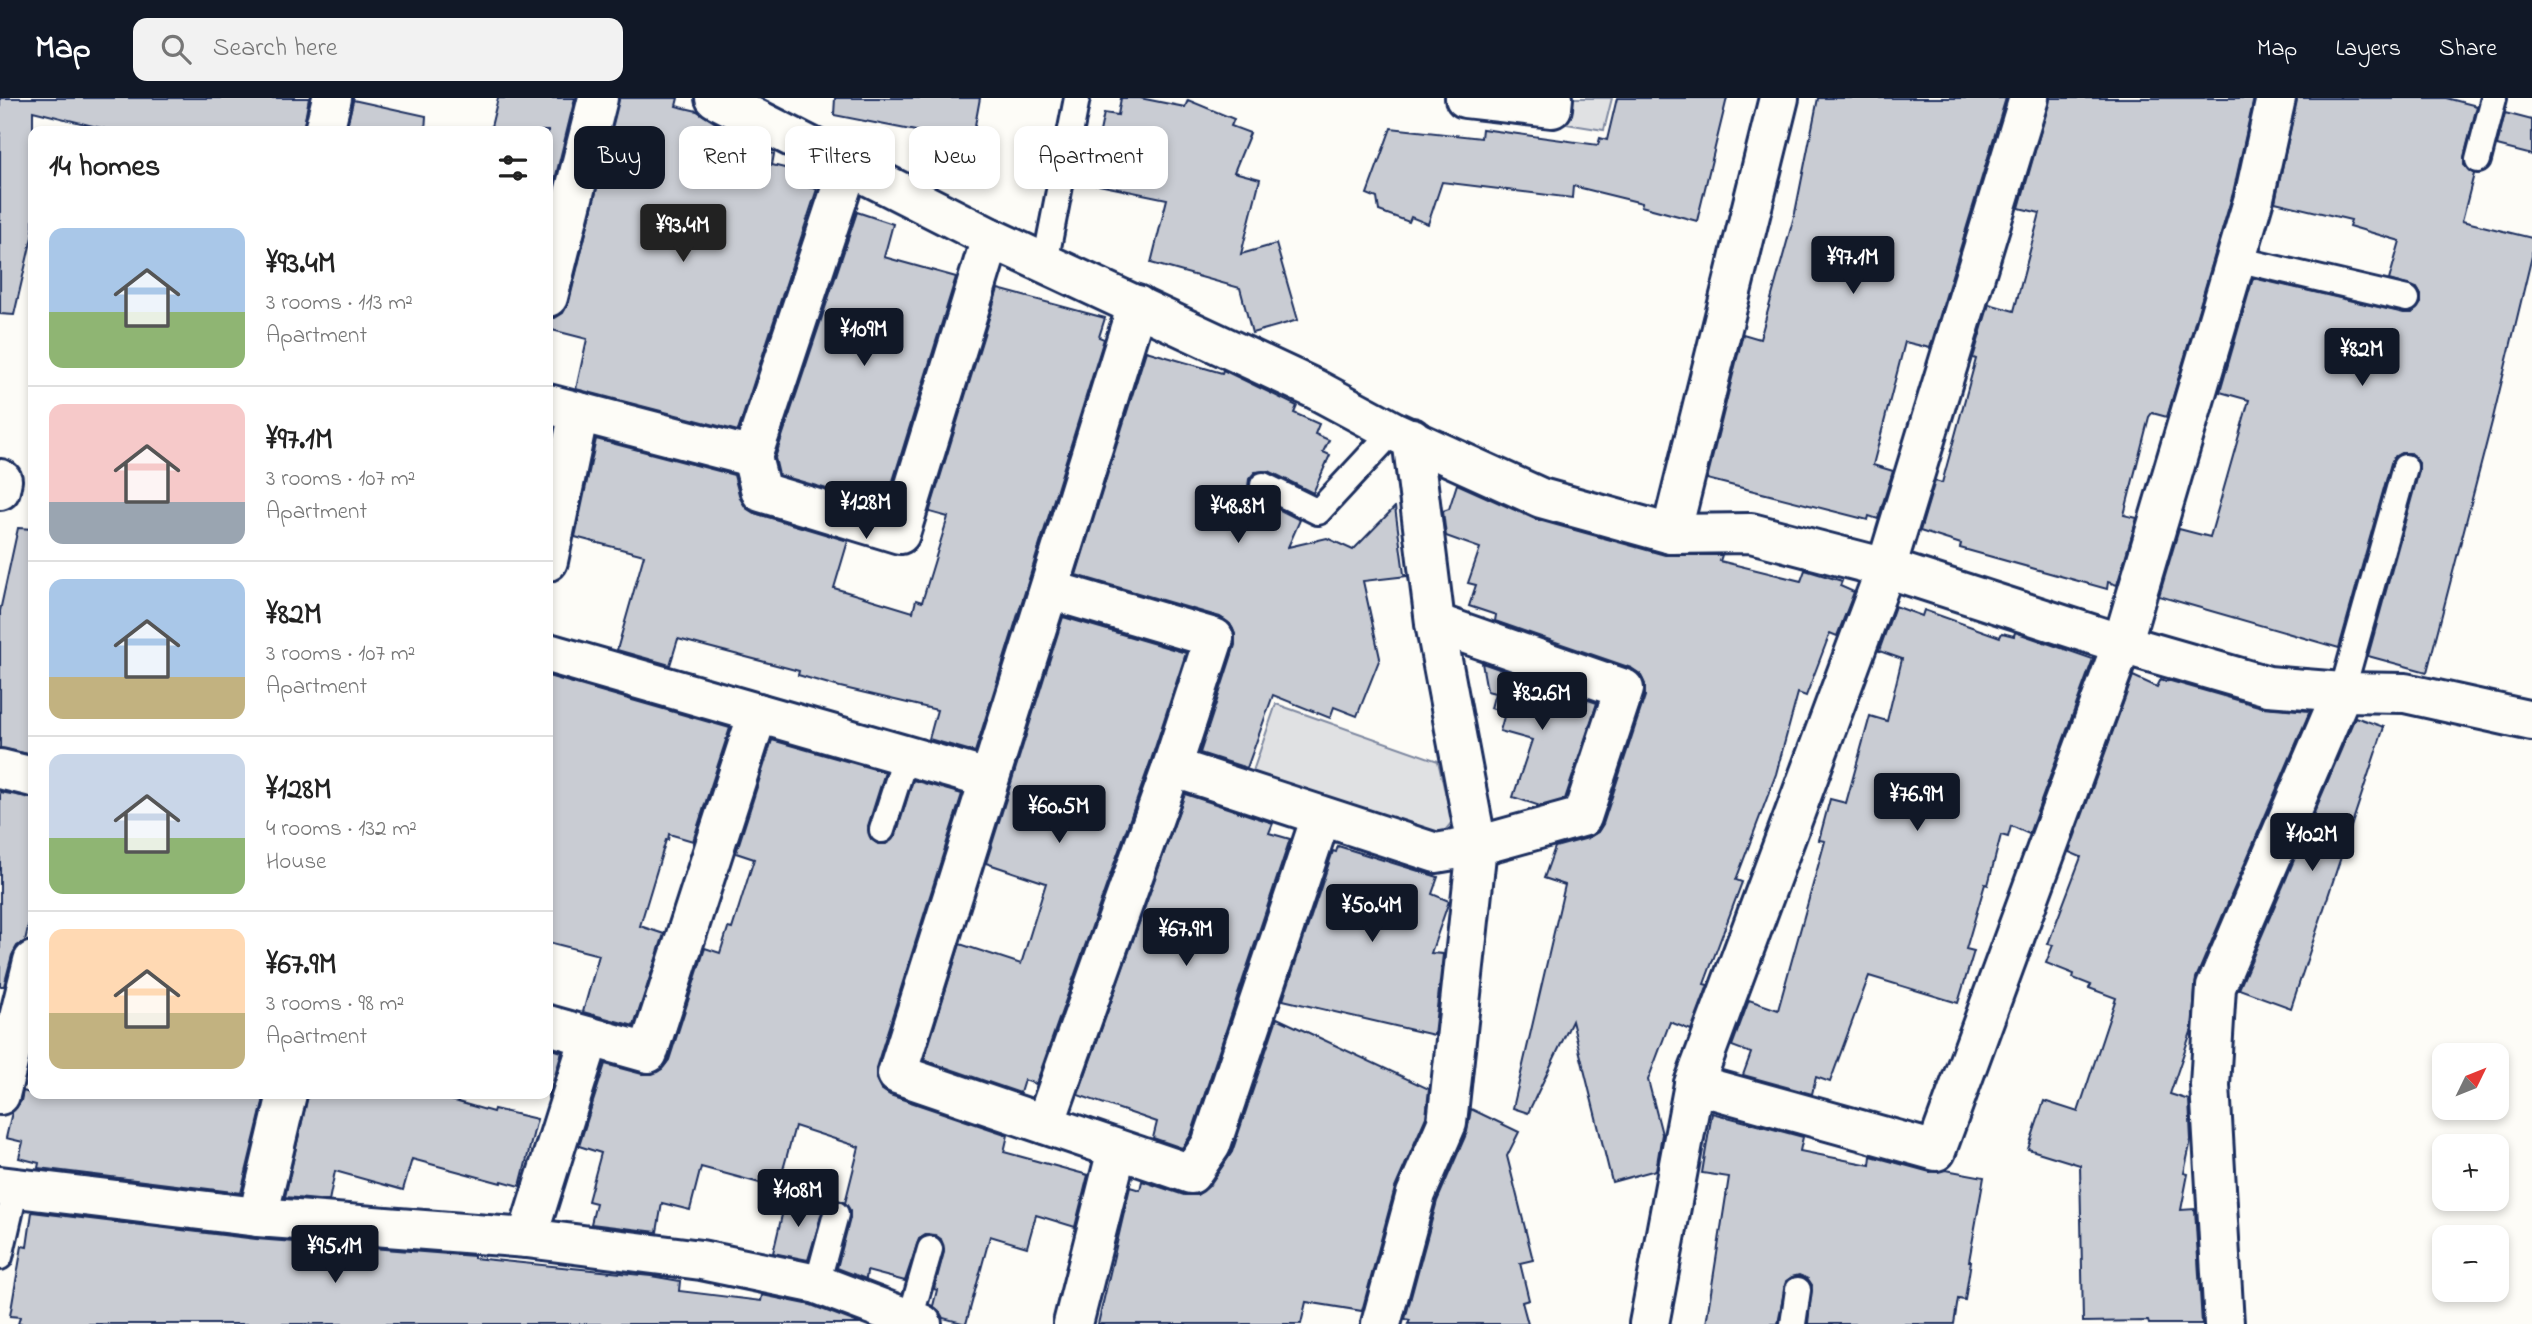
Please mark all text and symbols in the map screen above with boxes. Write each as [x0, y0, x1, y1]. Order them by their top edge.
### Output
search box [133, 18, 623, 81]
text: Map [35, 25, 91, 73]
icon: search [157, 30, 195, 68]
text: Search here [213, 30, 337, 68]
text: Map [2257, 32, 2297, 67]
text: Layers [2335, 32, 2401, 67]
text: Share [2439, 32, 2497, 67]
chip: Buy [574, 126, 665, 189]
chip: Rent [679, 126, 771, 189]
chip: Filters [785, 126, 895, 189]
chip: New [909, 126, 1000, 189]
chip: Apartment [1014, 126, 1168, 189]
text: 14 homes [49, 146, 160, 190]
icon: filters [494, 149, 532, 187]
pin: ¥93.4M [626, 204, 740, 264]
text: ¥93.4M [656, 210, 710, 243]
pin: ¥97.1M [1796, 236, 1910, 296]
text: ¥97.1M [1827, 242, 1879, 275]
text: ¥93.4M [266, 243, 336, 287]
icon: home [105, 256, 189, 340]
text: 3 rooms · 113 m² [266, 287, 413, 320]
pin: ¥109M [815, 308, 913, 368]
text: ¥109M [840, 314, 888, 347]
text: Apartment [266, 320, 367, 353]
pin: ¥82M [2321, 328, 2403, 388]
text: ¥82M [2341, 334, 2384, 367]
text: ¥97.1M [266, 419, 333, 463]
icon: home [105, 432, 189, 516]
text: 3 rooms · 107 m² [266, 463, 415, 496]
pin: ¥128M [817, 482, 915, 541]
pin: ¥48.8M [1181, 486, 1295, 545]
text: ¥128M [841, 487, 891, 520]
text: ¥48.8M [1211, 491, 1265, 524]
text: Apartment [266, 496, 367, 529]
text: ¥82M [266, 594, 322, 638]
icon: home [105, 607, 189, 691]
text: 3 rooms · 107 m² [266, 638, 415, 671]
text: Apartment [266, 671, 367, 704]
pin: ¥82.6M [1485, 672, 1599, 732]
text: ¥82.6M [1513, 678, 1571, 711]
text: ¥128M [266, 769, 332, 813]
pin: ¥76.9M [1860, 774, 1974, 833]
text: ¥76.9M [1890, 779, 1944, 812]
icon: home [105, 782, 189, 866]
pin: ¥60.5M [1002, 786, 1116, 845]
text: ¥60.5M [1029, 791, 1089, 824]
text: 4 rooms · 132 m² [266, 813, 417, 846]
pin: ¥102M [2263, 814, 2361, 873]
text: ¥102M [2286, 819, 2338, 852]
text: House [266, 846, 326, 879]
pin: ¥50.4M [1315, 884, 1429, 944]
text: ¥50.4M [1342, 890, 1402, 923]
pin: ¥67.9M [1129, 908, 1243, 968]
text: ¥67.9M [1159, 914, 1213, 947]
text: ¥67.9M [266, 944, 337, 988]
icon: home [105, 957, 189, 1041]
text: 3 rooms · 98 m² [266, 988, 404, 1021]
text: Apartment [266, 1021, 367, 1054]
north arrow [2432, 1043, 2510, 1120]
map controls [2432, 1043, 2509, 1302]
button: + [2432, 1134, 2509, 1211]
pin: ¥108M [749, 1170, 847, 1229]
text: ¥108M [774, 1175, 822, 1208]
button: − [2432, 1225, 2509, 1302]
pin: ¥95.1M [278, 1226, 392, 1285]
text: ¥95.1M [307, 1231, 363, 1264]

